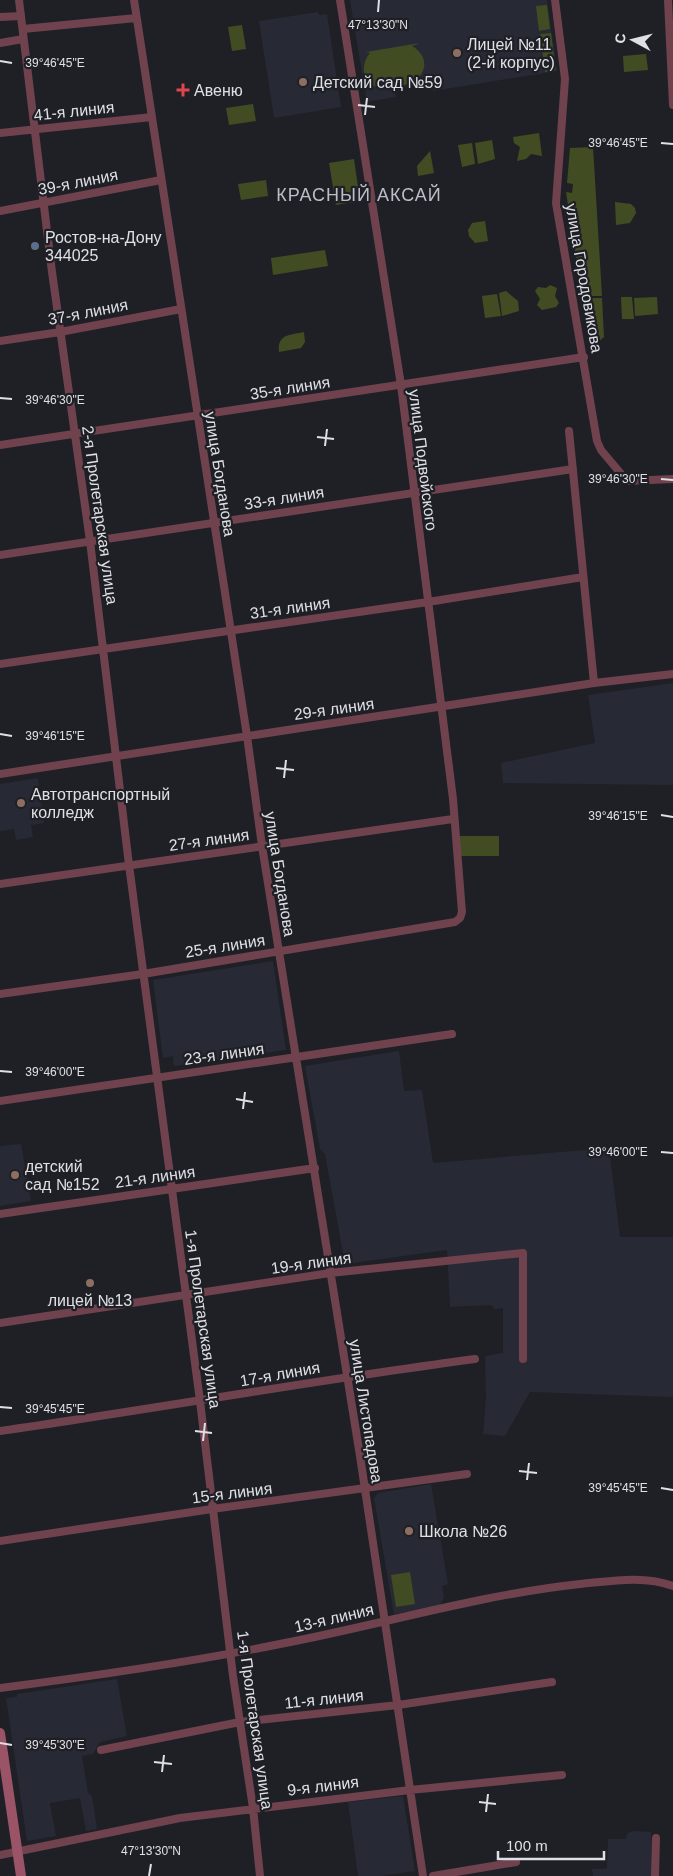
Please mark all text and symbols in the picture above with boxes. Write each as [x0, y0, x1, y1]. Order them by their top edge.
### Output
north arrow [608, 15, 658, 65]
text: 47°13'30"N [348, 18, 408, 32]
text: С [612, 32, 629, 44]
place label: Лицей №11 (2-й корпус) [467, 36, 555, 71]
marker: Лицей №11 (2-й корпус) [451, 47, 463, 59]
text: 39°46'45"E [25, 56, 85, 70]
place label: Детский сад №59 [313, 74, 442, 91]
marker: Детский сад №59 [297, 76, 309, 88]
place label: Авеню [194, 82, 243, 99]
marker: Авеню [176, 83, 190, 97]
street label: 41-я линия [33, 98, 115, 124]
text: 39°46'45"E [588, 136, 648, 150]
street label: 39-я линия [37, 166, 119, 198]
district label: КРАСНЫЙ АКСАЙ [276, 184, 442, 205]
street label: улица Городовикова [562, 202, 606, 354]
place label: Ростов-на-Дону 344025 [45, 229, 162, 264]
marker: Ростов-на-Дону 344025 [29, 240, 41, 252]
street label: 37-я линия [47, 296, 129, 328]
street label: 35-я линия [249, 373, 331, 403]
street label: улица Подвойского [406, 388, 440, 532]
text: 39°46'30"E [25, 393, 85, 407]
street label: улица Богданова [202, 410, 238, 538]
street label: 2-я Пролетарская улица [79, 425, 121, 606]
text: 39°46'30"E [588, 472, 648, 486]
street label: 33-я линия [243, 483, 325, 513]
street label: 31-я линия [249, 594, 331, 622]
street label: 29-я линия [293, 695, 375, 723]
text: 39°46'15"E [25, 729, 85, 743]
place label: Автотранспортный колледж [31, 786, 170, 821]
marker: Автотранспортный колледж [15, 797, 27, 809]
text: 39°46'15"E [588, 809, 648, 823]
street label: улица Богданова [262, 810, 298, 938]
street label: 27-я линия [168, 826, 250, 854]
street label: 25-я линия [184, 931, 266, 961]
street label: 23-я линия [183, 1040, 265, 1068]
text: 39°46'00"E [25, 1065, 85, 1079]
text: 39°46'00"E [588, 1145, 648, 1159]
place label: детский сад №152 [25, 1158, 100, 1193]
street label: 21-я линия [114, 1163, 196, 1191]
marker: детский сад №152 [9, 1169, 21, 1181]
street label: 1-я Пролетарская улица [182, 1229, 224, 1410]
street label: 19-я линия [270, 1249, 352, 1277]
marker: лицей №13 [84, 1277, 96, 1289]
place label: лицей №13 [48, 1292, 132, 1309]
street label: улица Листопадова [346, 1338, 386, 1484]
street label: 17-я линия [239, 1359, 321, 1389]
text: 39°45'45"E [25, 1402, 85, 1416]
street label: 15-я линия [191, 1480, 273, 1506]
text: 39°45'45"E [588, 1481, 648, 1495]
place label: Школа №26 [419, 1523, 507, 1540]
marker: Школа №26 [403, 1525, 415, 1537]
street label: 13-я линия [293, 1601, 375, 1635]
street label: 1-я Пролетарская улица [234, 1630, 276, 1811]
street label: 11-я линия [283, 1686, 365, 1712]
text: 39°45'30"E [25, 1738, 85, 1752]
street label: 9-я линия [286, 1773, 360, 1799]
scale bar [498, 1828, 604, 1860]
text: 100 m [506, 1837, 548, 1854]
text: 47°13'30"N [121, 1844, 181, 1858]

